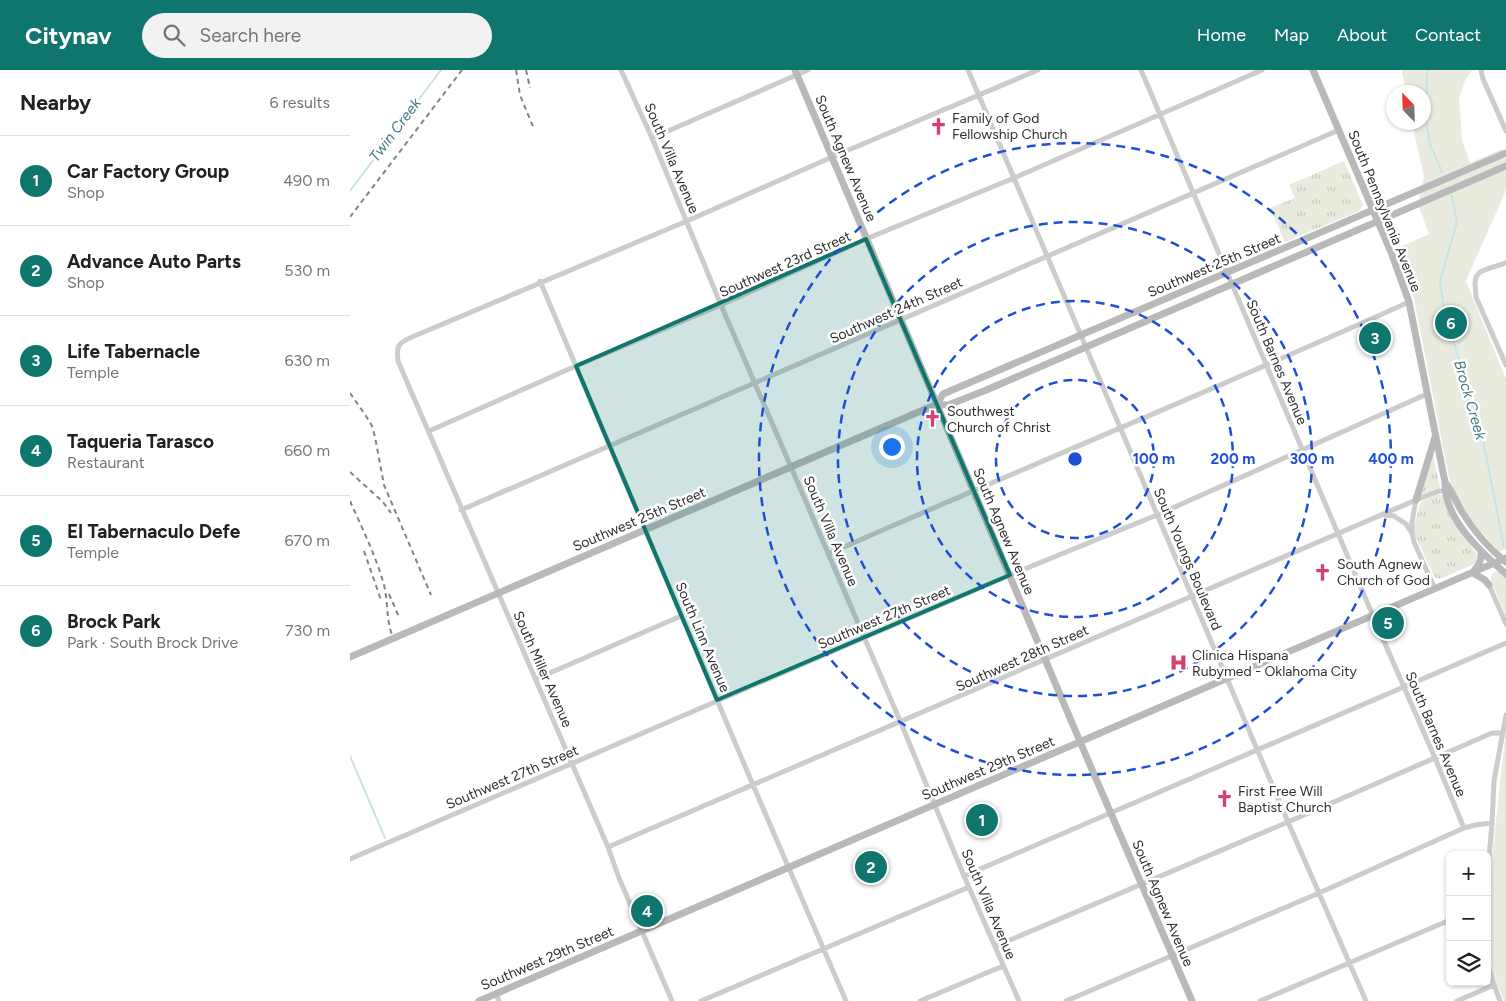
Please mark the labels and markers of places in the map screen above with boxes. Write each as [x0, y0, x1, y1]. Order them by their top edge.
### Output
place label: Family of God Fellowship Church [952, 110, 1068, 143]
church icon: Family of God Fellowship Church [928, 116, 948, 136]
pin: 6 [1435, 304, 1467, 342]
pin: 3 [1359, 319, 1391, 357]
place label: Southwest Church of Christ [947, 403, 1051, 436]
church icon: Southwest Church of Christ [923, 409, 943, 429]
centre of rings [1066, 450, 1084, 468]
place label: South Agnew Church of God [1337, 556, 1430, 589]
church icon: South Agnew Church of God [1313, 562, 1333, 582]
pin: 5 [1372, 604, 1404, 642]
place label: Clinica Hispana Rubymed - Oklahoma City [1192, 647, 1357, 680]
hospital icon: Clinica Hispana Rubymed - Oklahoma City [1168, 653, 1188, 673]
place label: First Free Will Baptist Church [1238, 783, 1332, 816]
church icon: First Free Will Baptist Church [1214, 789, 1234, 809]
pin: 1 [966, 801, 998, 839]
pin: 2 [855, 848, 887, 886]
pin: 4 [631, 892, 663, 930]

